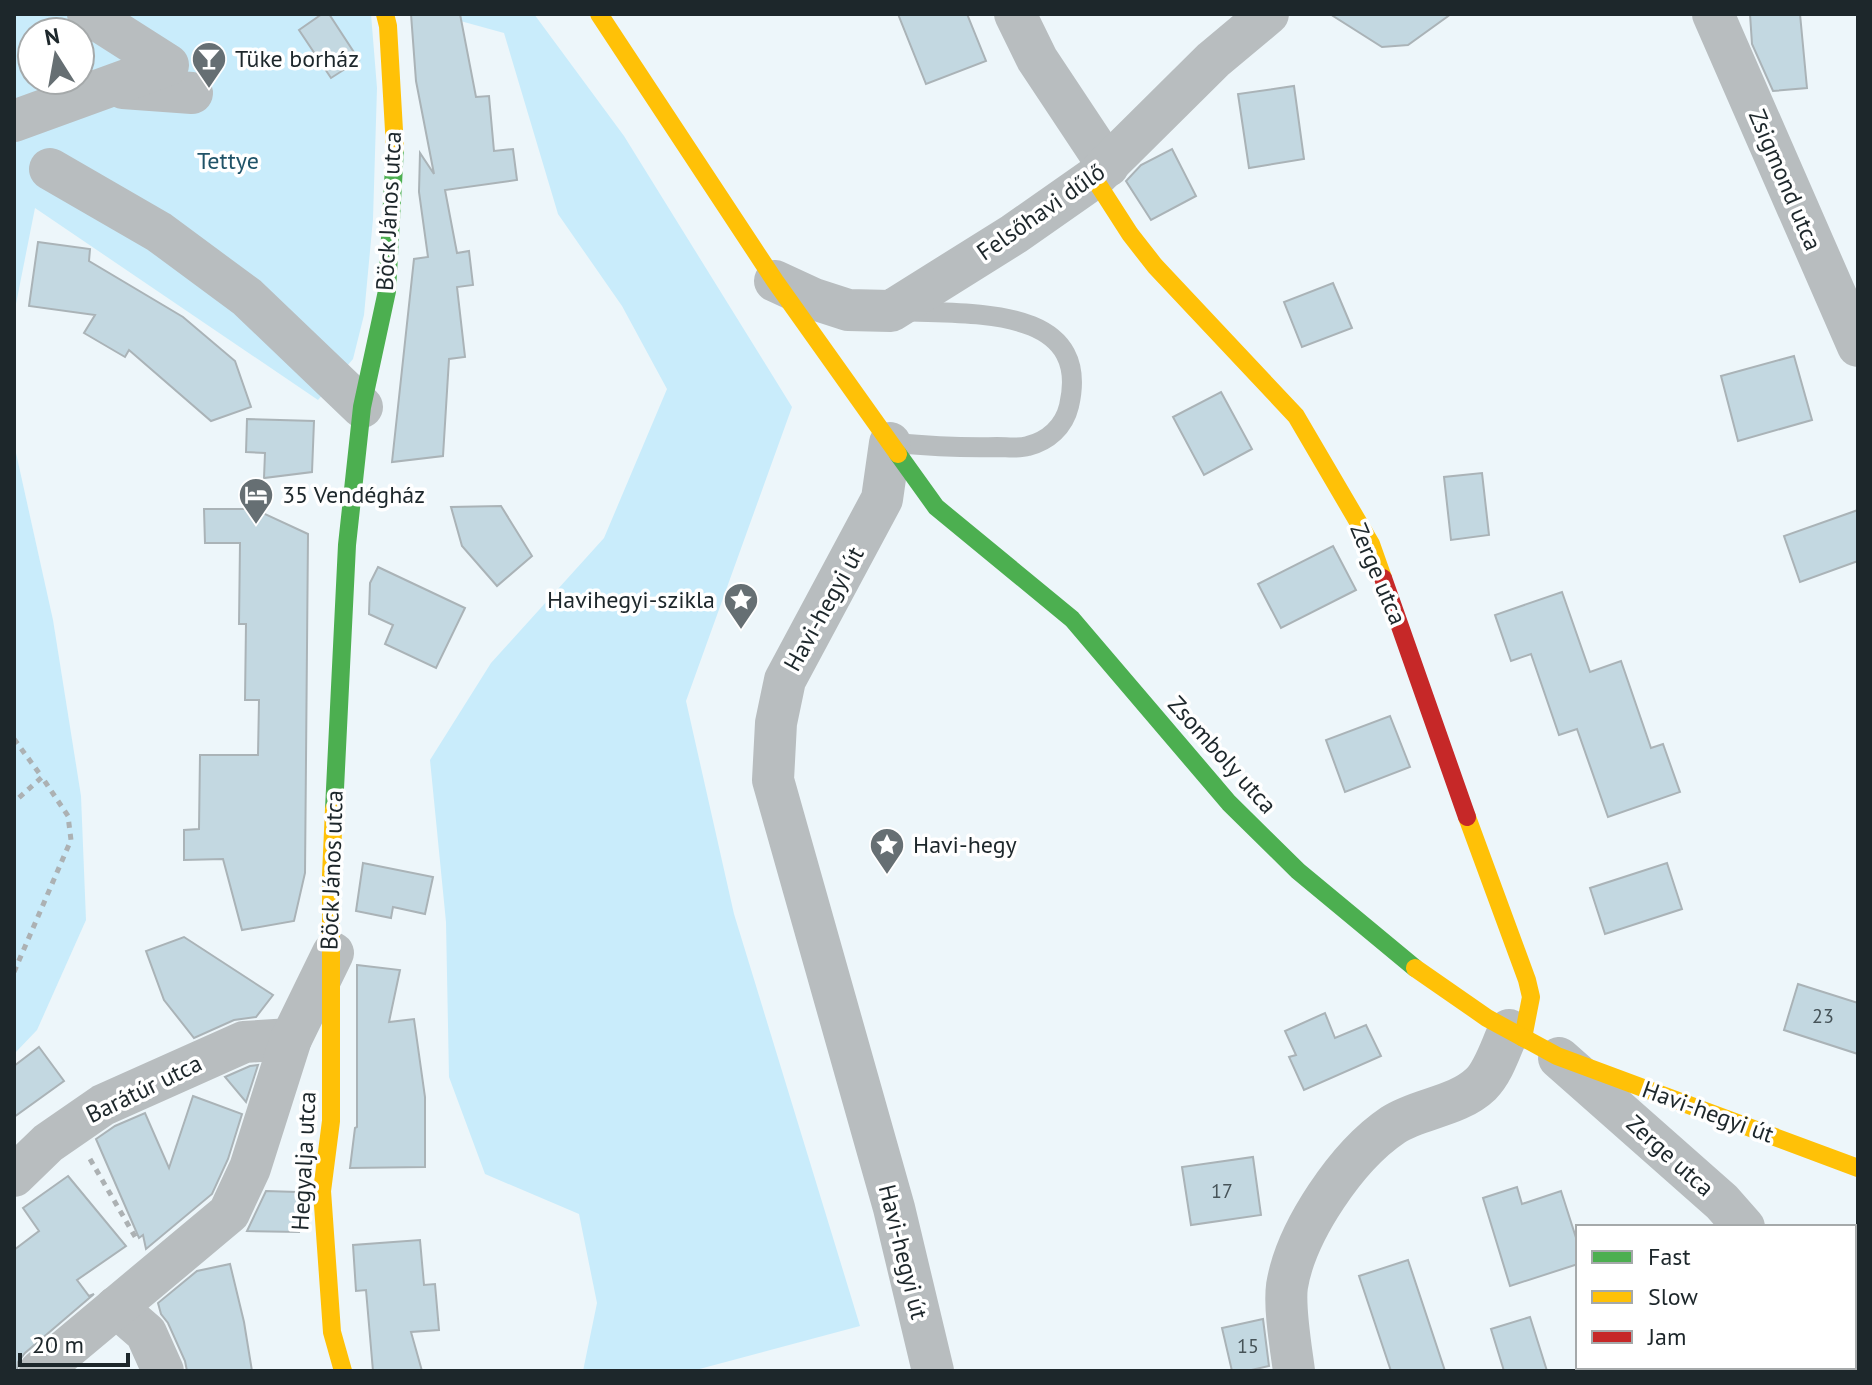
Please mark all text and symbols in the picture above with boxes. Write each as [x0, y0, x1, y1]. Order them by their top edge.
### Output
north arrow [16, 16, 96, 96]
text: N [42, 21, 62, 51]
bar icon: Tüke borház [190, 40, 228, 90]
place label: Tüke borház [235, 43, 359, 74]
street label: Zsigmond utca [1742, 105, 1829, 255]
street label: Böck János utca [369, 130, 408, 292]
park label: Tettye [197, 145, 259, 176]
street label: Felsőhavi dűlő [970, 156, 1111, 267]
hotel icon: 35 Vendégház [237, 476, 275, 526]
place label: 35 Vendégház [282, 479, 425, 510]
street label: Zerge utca [1343, 518, 1414, 629]
street label: Havi-hegyi út [777, 541, 871, 676]
place icon: Havihegyi-szikla [722, 581, 760, 631]
place label: Havihegyi-szikla [547, 584, 715, 615]
street label: Zsomboly utca [1161, 689, 1283, 820]
street label: Böck János utca [313, 790, 350, 950]
place icon: Havi-hegy [868, 826, 906, 876]
place label: Havi-hegy [913, 829, 1017, 860]
house number: 23 [1812, 1003, 1834, 1029]
street label: Barátúr utca [81, 1047, 207, 1130]
street label: Havi-hegyi út [1638, 1073, 1778, 1150]
street label: Hegyalja utca [284, 1091, 323, 1231]
street label: Zerge utca [1620, 1108, 1721, 1203]
house number: 17 [1211, 1178, 1233, 1204]
street label: Havi-hegyi út [872, 1181, 935, 1322]
legend [1576, 1225, 1856, 1369]
text: Fast [1648, 1241, 1691, 1272]
text: Slow [1648, 1281, 1698, 1312]
scale bar [20, 1317, 128, 1367]
text: Jam [1647, 1321, 1686, 1352]
text: 20 m [32, 1329, 84, 1360]
house number: 15 [1237, 1333, 1259, 1359]

